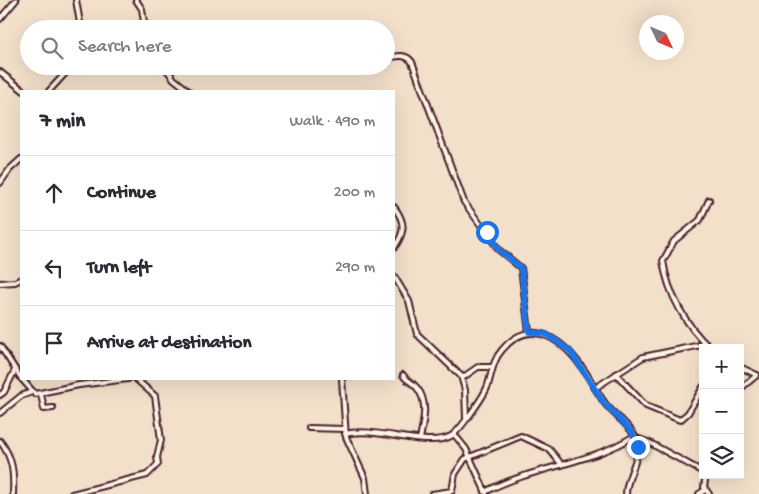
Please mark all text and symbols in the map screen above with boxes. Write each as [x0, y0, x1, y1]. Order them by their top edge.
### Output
north arrow [639, 15, 684, 60]
search box [20, 20, 395, 75]
icon: search [38, 34, 66, 62]
text: Search here [78, 36, 172, 59]
text: 7 min [40, 110, 85, 135]
text: Walk · 490 m [289, 113, 375, 132]
icon: ahead [40, 179, 68, 207]
text: Continue [87, 182, 156, 205]
text: 200 m [334, 184, 375, 203]
route start [476, 221, 499, 244]
icon: left [40, 254, 68, 282]
text: Turn left [87, 257, 151, 280]
text: 290 m [335, 259, 375, 278]
icon: arrive [40, 329, 68, 357]
text: Arrive at destination [87, 332, 251, 355]
map controls [699, 344, 744, 479]
button: + [699, 344, 744, 389]
button: − [699, 389, 744, 434]
button: layers [699, 434, 744, 479]
route end [627, 436, 650, 459]

